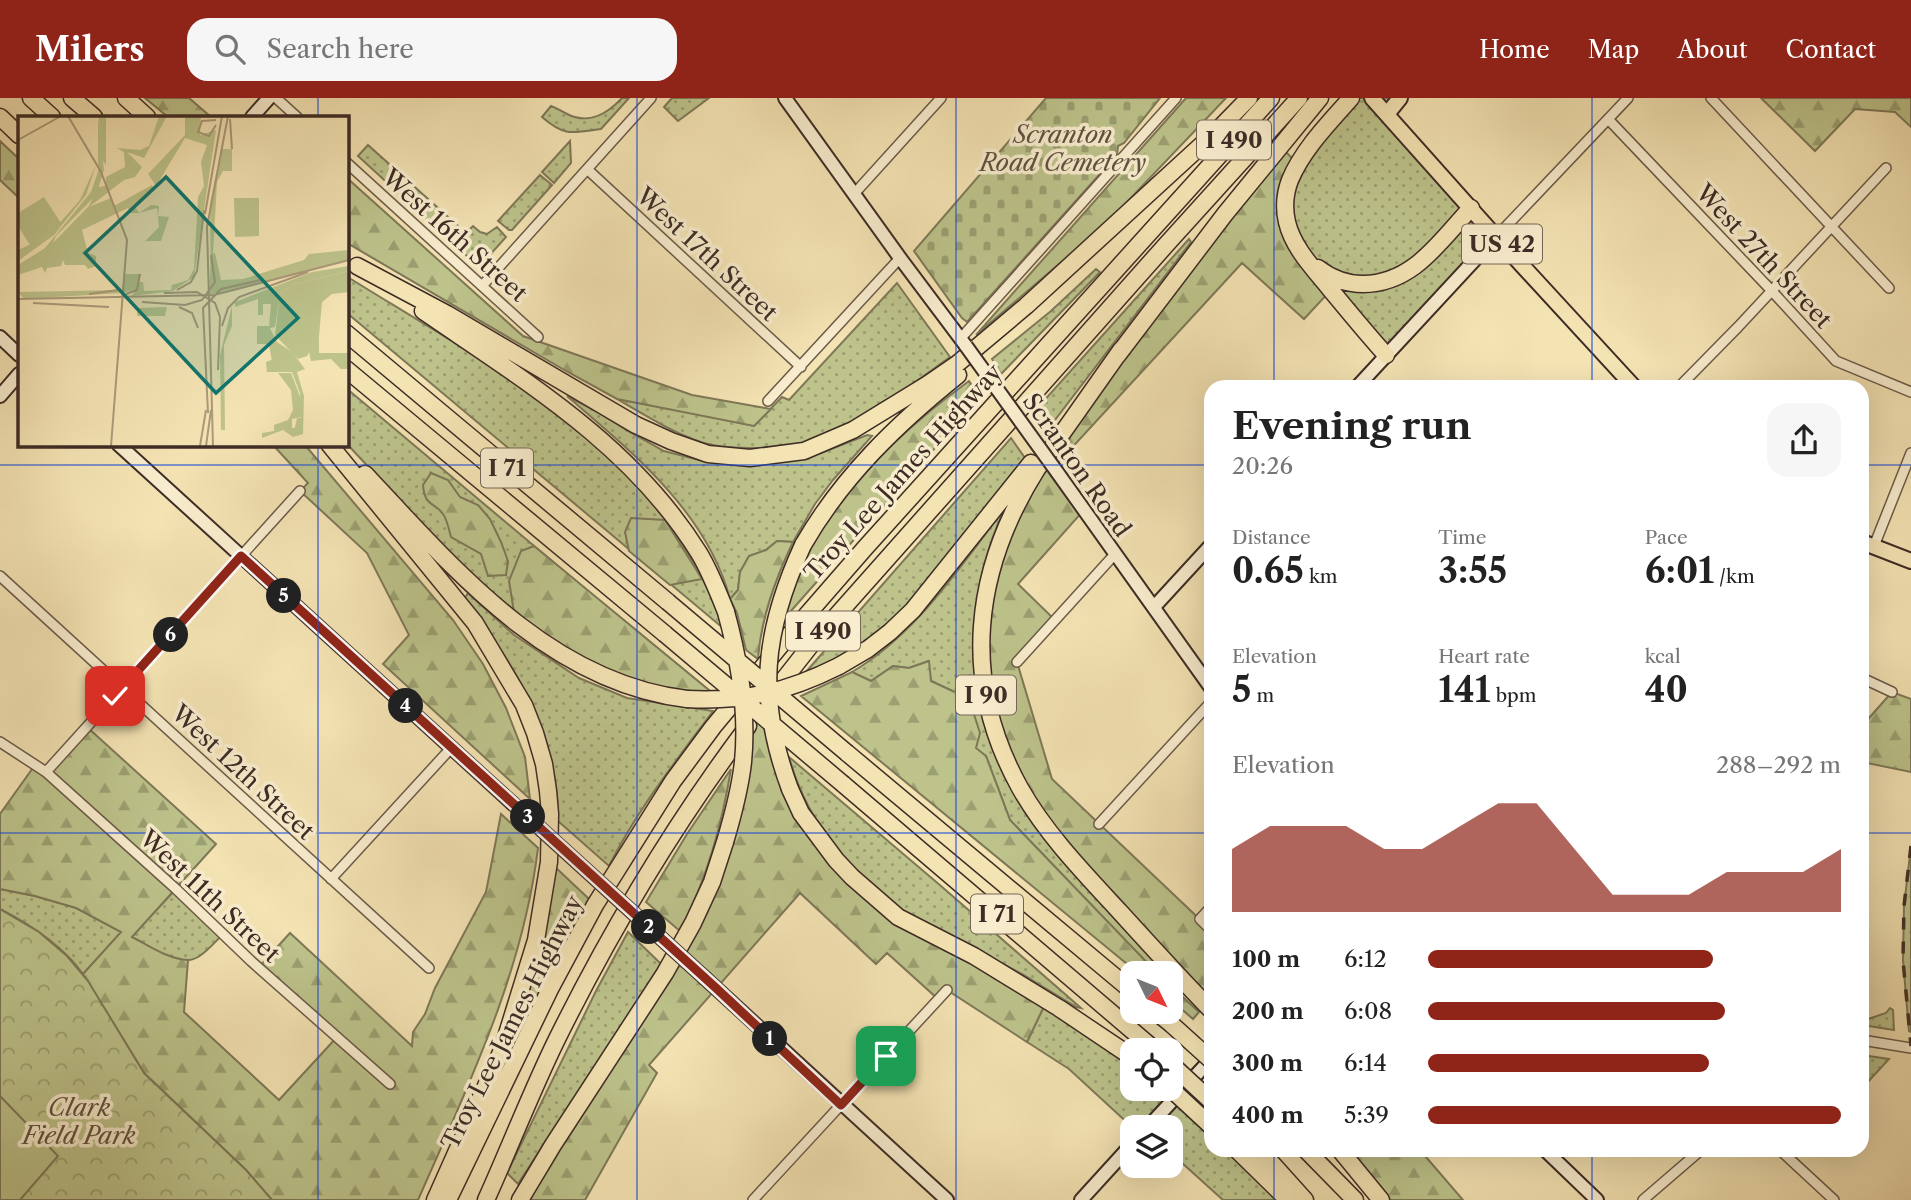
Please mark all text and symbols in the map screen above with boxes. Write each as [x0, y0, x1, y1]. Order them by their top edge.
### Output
search box [187, 18, 677, 81]
text: Milers [35, 29, 145, 70]
icon: search [211, 30, 249, 68]
text: Search here [267, 33, 414, 65]
text: Home [1479, 35, 1550, 64]
text: Map [1588, 35, 1639, 64]
text: About [1677, 35, 1748, 64]
text: Contact [1786, 35, 1876, 64]
inset map [18, 116, 348, 446]
park label: Scranton Road Cemetery [978, 120, 1146, 177]
road number: I 490 [1197, 120, 1271, 159]
street label: West 16th Street [376, 162, 534, 308]
street label: West 27th Street [1689, 177, 1839, 334]
street label: West 17th Street [630, 180, 784, 327]
road number: US 42 [1462, 225, 1542, 264]
street label: Troy Lee James Highway [798, 357, 1008, 586]
street label: Scranton Road [1017, 388, 1137, 543]
text: Evening run [1232, 402, 1472, 449]
button: share [1767, 403, 1841, 477]
road number: I 71 [481, 448, 533, 488]
text: 20:26 [1232, 452, 1293, 480]
text: Distance [1232, 526, 1311, 549]
text: Time [1438, 526, 1486, 549]
text: Pace [1645, 526, 1688, 549]
text: 0.65 [1232, 549, 1304, 592]
text: 3:55 [1438, 549, 1507, 592]
text: 6:01 [1645, 549, 1714, 592]
text: km [1304, 565, 1338, 588]
text: /km [1714, 565, 1755, 588]
pin: 5 [266, 578, 302, 614]
text: 5 [278, 584, 289, 607]
road number: I 490 [786, 611, 860, 650]
pin: 6 [154, 618, 188, 652]
text: 6 [165, 623, 176, 646]
text: Elevation [1232, 645, 1317, 668]
text: Heart rate [1438, 645, 1530, 668]
text: kcal [1645, 645, 1681, 668]
pin [85, 666, 145, 726]
text: 5 [1232, 668, 1251, 711]
text: 141 [1438, 668, 1491, 711]
text: 40 [1645, 668, 1688, 711]
road number: I 90 [956, 676, 1016, 715]
icon: check [96, 677, 134, 715]
text: m [1251, 684, 1274, 707]
text: bpm [1491, 684, 1537, 707]
pin: 4 [388, 688, 424, 724]
text: 4 [400, 694, 411, 717]
street label: West 12th Street [165, 698, 321, 846]
text: Elevation [1232, 751, 1335, 779]
text: 288–292 m [1716, 751, 1841, 779]
pin: 3 [510, 800, 546, 834]
text: 3 [522, 805, 533, 828]
street label: West 11th Street [133, 823, 286, 969]
street label: Troy Lee James Highway [435, 890, 589, 1154]
road number: I 71 [971, 894, 1023, 934]
pin: 2 [632, 910, 666, 944]
text: 2 [643, 915, 654, 938]
text: 100 m [1232, 945, 1300, 973]
text: 6:12 [1344, 945, 1387, 973]
north arrow [1120, 961, 1183, 1024]
map controls [1120, 961, 1183, 1178]
text: 200 m [1232, 997, 1304, 1025]
text: 6:08 [1344, 997, 1392, 1025]
pin: 1 [752, 1021, 788, 1056]
pin [856, 1026, 916, 1086]
text: 1 [765, 1027, 774, 1050]
icon: arrive [867, 1037, 905, 1075]
button: locate [1120, 1038, 1183, 1101]
text: 300 m [1232, 1049, 1303, 1077]
text: 6:14 [1344, 1049, 1387, 1077]
park label: Clark Field Park [21, 1093, 136, 1150]
text: 400 m [1232, 1101, 1304, 1129]
text: 5:39 [1344, 1101, 1389, 1129]
button: layers [1120, 1115, 1183, 1178]

